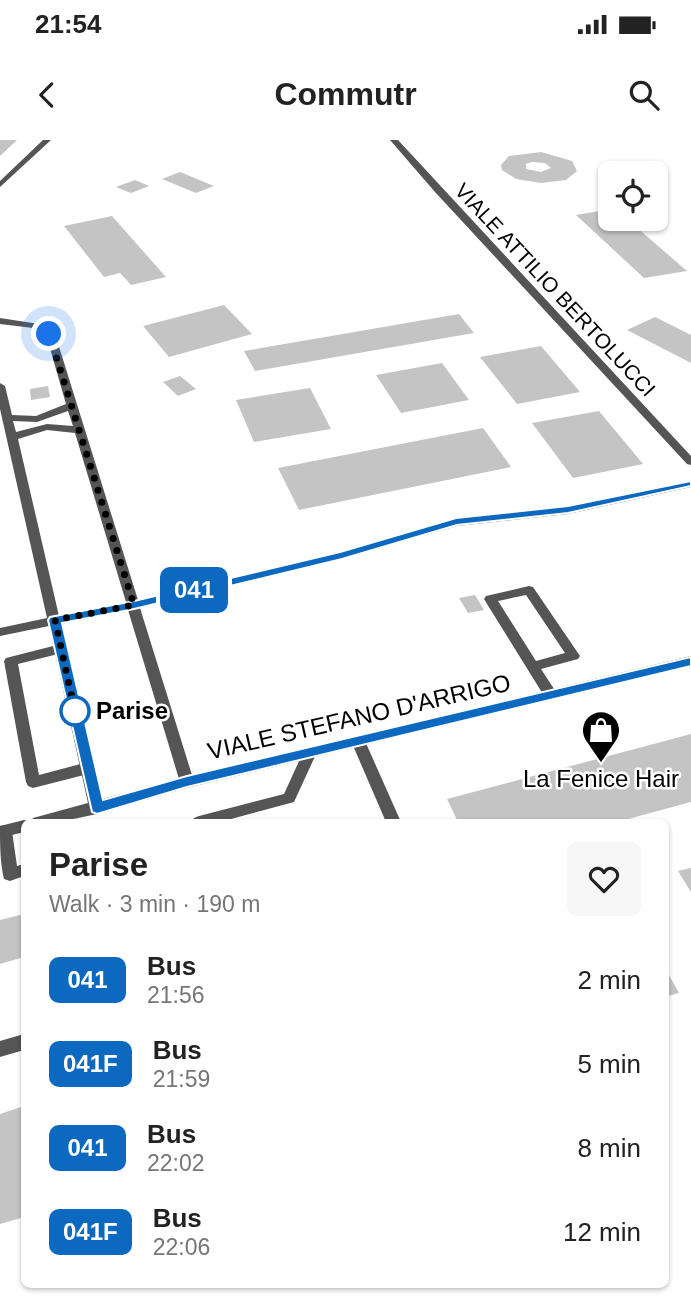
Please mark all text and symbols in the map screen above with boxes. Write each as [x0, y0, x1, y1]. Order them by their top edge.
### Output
text: 21:54 [35, 9, 102, 39]
icon: back [28, 76, 66, 114]
text: Commutr [274, 76, 417, 112]
icon: search [625, 76, 663, 114]
map controls [598, 161, 668, 231]
button: locate [598, 161, 668, 231]
street label: VIALE ATTILIO BERTOLUCCI [451, 179, 660, 401]
your location [31, 316, 66, 351]
line badge: 041 [154, 567, 234, 613]
text: 041 [174, 576, 214, 603]
street label: VIALE STEFANO D'ARRIGO [205, 668, 513, 765]
marker: Parise [60, 696, 90, 726]
place label: Parise [96, 697, 168, 724]
shop icon: La Fenice Hair [580, 709, 622, 764]
place label: La Fenice Hair [523, 765, 679, 792]
button: heart [567, 842, 641, 916]
text: Parise [49, 846, 148, 883]
text: Walk · 3 min · 190 m [49, 891, 260, 917]
text: Bus [147, 951, 196, 981]
text: 2 min [577, 965, 641, 995]
text: 041 [67, 966, 108, 993]
text: 21:56 [147, 982, 205, 1008]
text: Bus [153, 1035, 202, 1065]
text: 5 min [577, 1049, 641, 1079]
text: 041F [63, 1050, 118, 1077]
text: 21:59 [153, 1066, 210, 1092]
text: Bus [147, 1119, 196, 1149]
text: 8 min [577, 1133, 641, 1163]
text: 041 [67, 1134, 108, 1161]
text: 22:02 [147, 1150, 205, 1176]
text: Bus [153, 1203, 202, 1233]
text: 12 min [563, 1217, 641, 1247]
text: 041F [63, 1218, 118, 1245]
text: 22:06 [153, 1234, 210, 1260]

